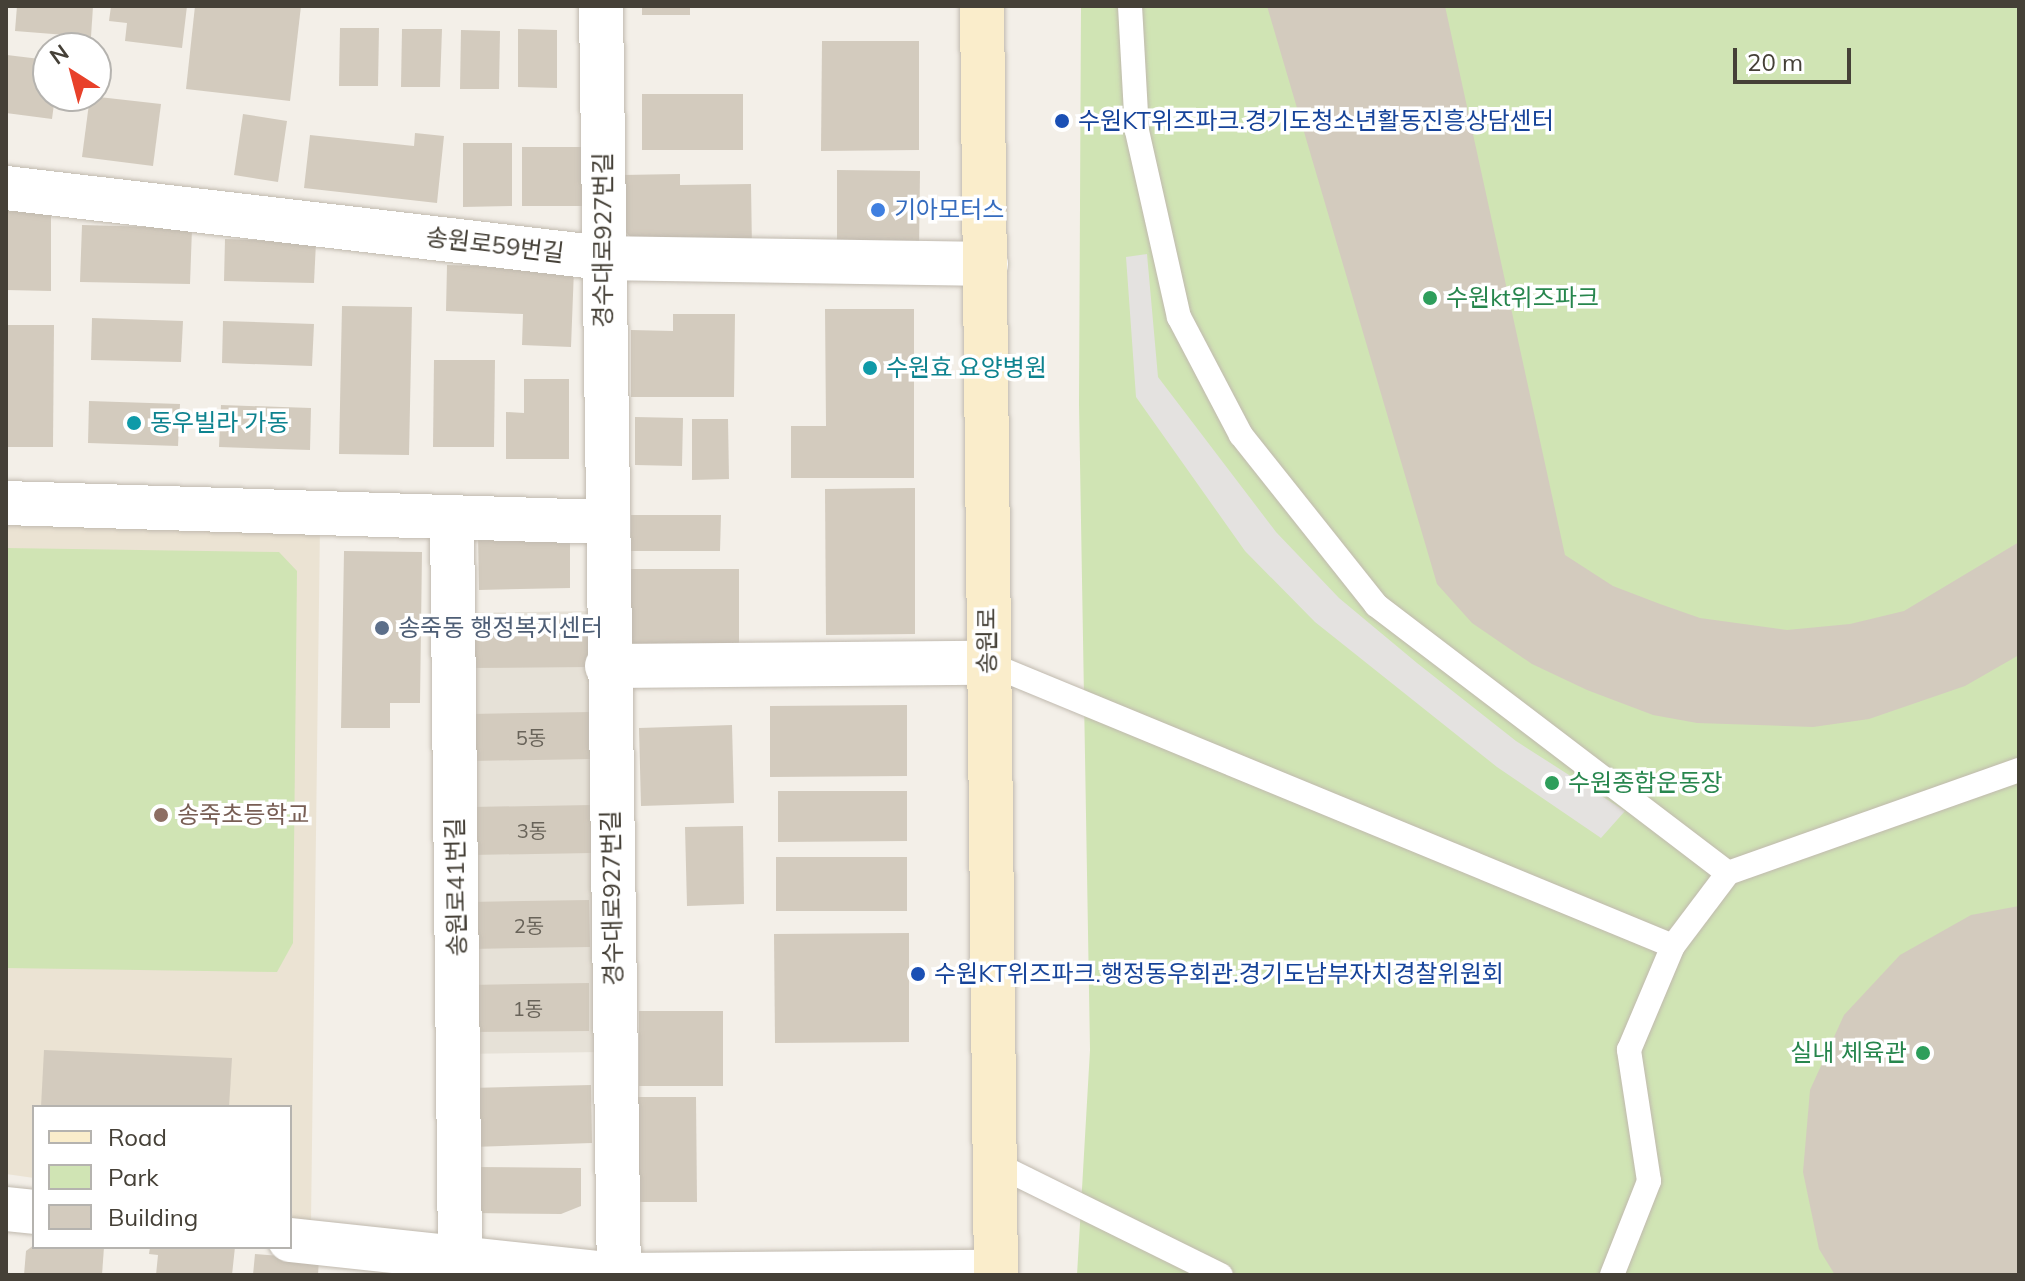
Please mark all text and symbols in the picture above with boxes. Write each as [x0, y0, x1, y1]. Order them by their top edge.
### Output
north arrow [32, 32, 112, 112]
scale bar [1737, 32, 1855, 82]
text: N [44, 38, 74, 70]
text: 20 m [1747, 47, 1803, 77]
place label: 수원KT위즈파크.경기도청소년활동진흥상담센터 [1078, 107, 1554, 135]
marker: 수원KT위즈파크.경기도청소년활동진흥상담센터 [1053, 112, 1071, 130]
street label: 경수대로927번길 [589, 152, 617, 328]
place label: 기아모터스 [894, 196, 1004, 224]
marker: 기아모터스 [869, 201, 887, 219]
street label: 송원로59번길 [424, 222, 566, 268]
place label: 수원kt위즈파크 [1446, 284, 1599, 312]
marker: 수원kt위즈파크 [1421, 289, 1439, 307]
place label: 수원효 요양병원 [886, 354, 1047, 382]
marker: 수원효 요양병원 [861, 359, 879, 377]
place label: 동우빌라 가동 [150, 409, 289, 437]
marker: 동우빌라 가동 [125, 414, 143, 432]
street label: 송원로 [973, 608, 1001, 674]
place label: 송죽동 행정복지센터 [398, 614, 603, 642]
marker: 송죽동 행정복지센터 [373, 619, 391, 637]
house number: 5동 [516, 725, 546, 749]
place label: 수원종합운동장 [1568, 769, 1723, 797]
marker: 수원종합운동장 [1543, 774, 1561, 792]
place label: 송죽초등학교 [177, 801, 309, 829]
marker: 송죽초등학교 [152, 806, 170, 824]
street label: 경수대로927번길 [596, 810, 628, 986]
street label: 송원로41번길 [440, 817, 472, 957]
house number: 3동 [517, 818, 547, 842]
house number: 2동 [514, 913, 544, 937]
place label: 수원KT위즈파크.행정동우회관.경기도남부자치경찰위원회 [934, 960, 1504, 988]
marker: 수원KT위즈파크.행정동우회관.경기도남부자치경찰위원회 [909, 965, 927, 983]
house number: 1동 [513, 996, 543, 1020]
place label: 실내 체육관 [1790, 1039, 1907, 1067]
marker: 실내 체육관 [1914, 1044, 1932, 1062]
legend [32, 1105, 292, 1249]
text: Road [108, 1122, 167, 1152]
text: Park [108, 1162, 159, 1192]
text: Building [108, 1202, 198, 1232]

